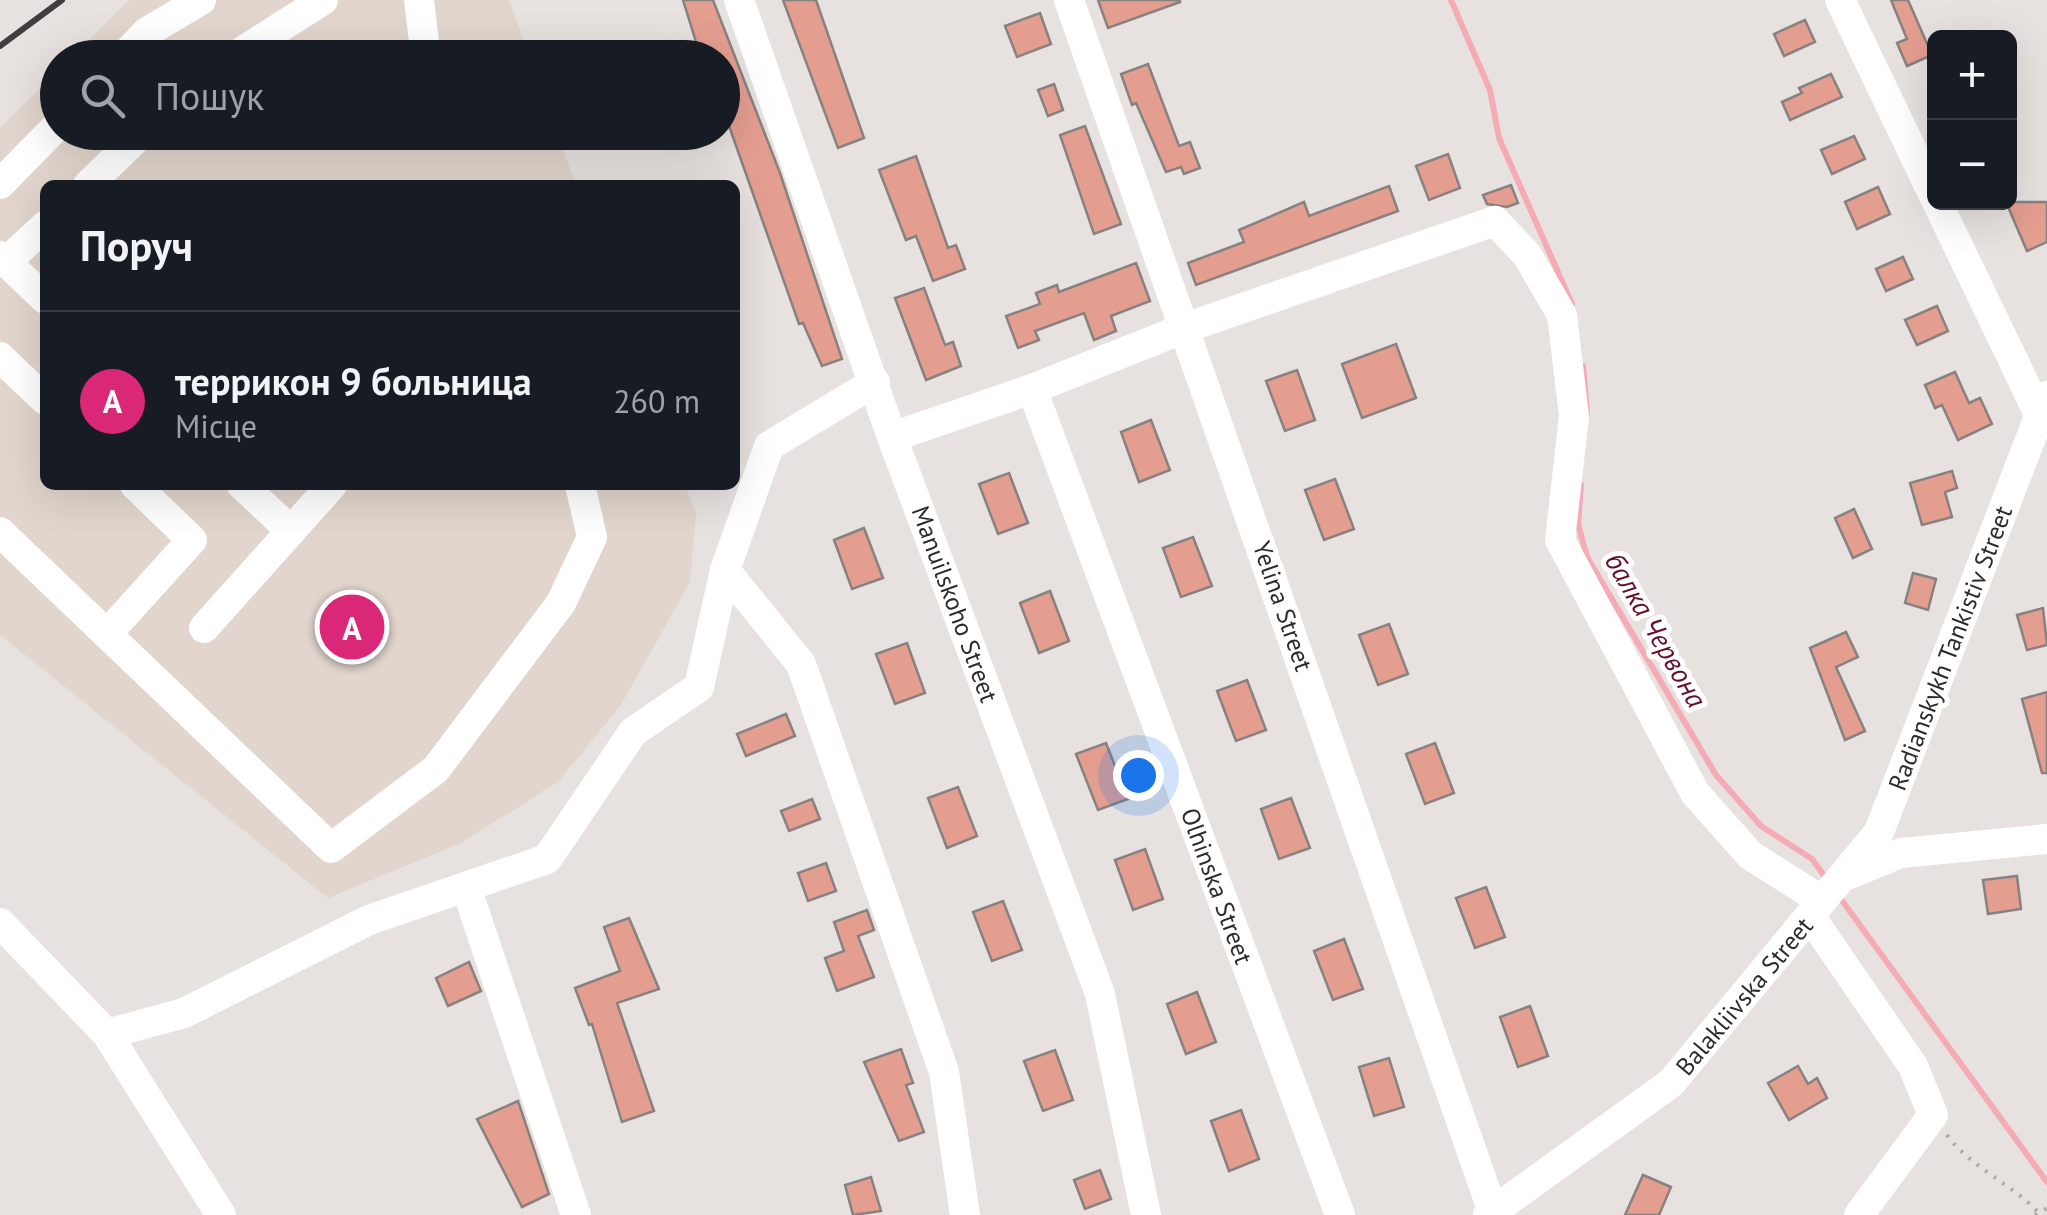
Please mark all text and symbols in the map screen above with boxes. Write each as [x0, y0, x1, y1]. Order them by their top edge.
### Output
map controls [1927, 30, 2017, 210]
button: + [1927, 30, 2017, 120]
search box [40, 40, 740, 150]
icon: search [75, 68, 130, 123]
text: Пошук [155, 71, 264, 120]
button: − [1927, 120, 2017, 210]
text: Поруч [80, 218, 193, 273]
text: террикон 9 больница [175, 356, 532, 405]
text: A [103, 380, 122, 422]
text: 260 m [613, 380, 700, 422]
text: Місце [175, 405, 257, 447]
street label: Manuilskoho Street [905, 501, 1006, 707]
street label: Radianskykh Tankistiv Street [1881, 501, 2019, 795]
street label: Yelina Street [1246, 537, 1320, 676]
water label: балка Червона [1597, 546, 1716, 714]
pin: A [320, 590, 384, 664]
your location [1113, 750, 1164, 801]
street label: Olhinska Street [1174, 804, 1260, 969]
street label: Balakliivska Street [1668, 910, 1820, 1082]

